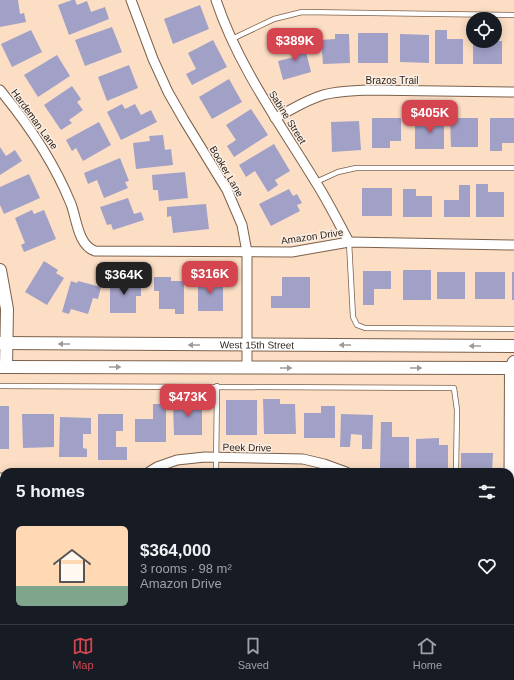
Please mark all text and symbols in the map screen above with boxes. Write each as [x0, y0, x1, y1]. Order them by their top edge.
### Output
map controls [466, 12, 502, 48]
button: locate [466, 12, 502, 48]
pin: $389K [267, 28, 323, 62]
text: $389K [276, 33, 314, 48]
street label: Brazos Trail [366, 75, 418, 86]
street label: Hardeman Lane [9, 87, 60, 152]
street label: Sabine Street [267, 89, 308, 146]
pin: $405K [402, 100, 458, 134]
text: $405K [411, 105, 449, 120]
street label: Booker Lane [208, 144, 246, 199]
street label: Amazon Drive [280, 227, 344, 246]
pin: $316K [182, 261, 238, 295]
pin: $364K [96, 262, 152, 296]
text: $316K [191, 266, 229, 281]
text: $364K [105, 267, 143, 282]
street label: West 15th Street [220, 339, 294, 351]
one-way arrow [57, 341, 70, 347]
one-way arrow [187, 342, 200, 348]
one-way arrow [338, 342, 351, 348]
one-way arrow [468, 343, 481, 349]
one-way arrow [109, 364, 121, 371]
one-way arrow [280, 365, 293, 371]
one-way arrow [410, 365, 423, 371]
pin: $473K [160, 384, 216, 418]
text: $473K [169, 389, 207, 404]
street label: Peek Drive [222, 442, 272, 453]
icon: filters [476, 481, 498, 503]
text: 5 homes [16, 482, 85, 501]
text: $364,000 [140, 541, 211, 560]
icon: home [48, 542, 96, 590]
icon: heart [476, 555, 498, 577]
text: 3 rooms · 98 m² [140, 561, 232, 576]
text: Amazon Drive [140, 576, 222, 591]
tab: Map [72, 635, 94, 671]
tab: Saved [238, 635, 269, 671]
tab: Home [413, 635, 442, 671]

